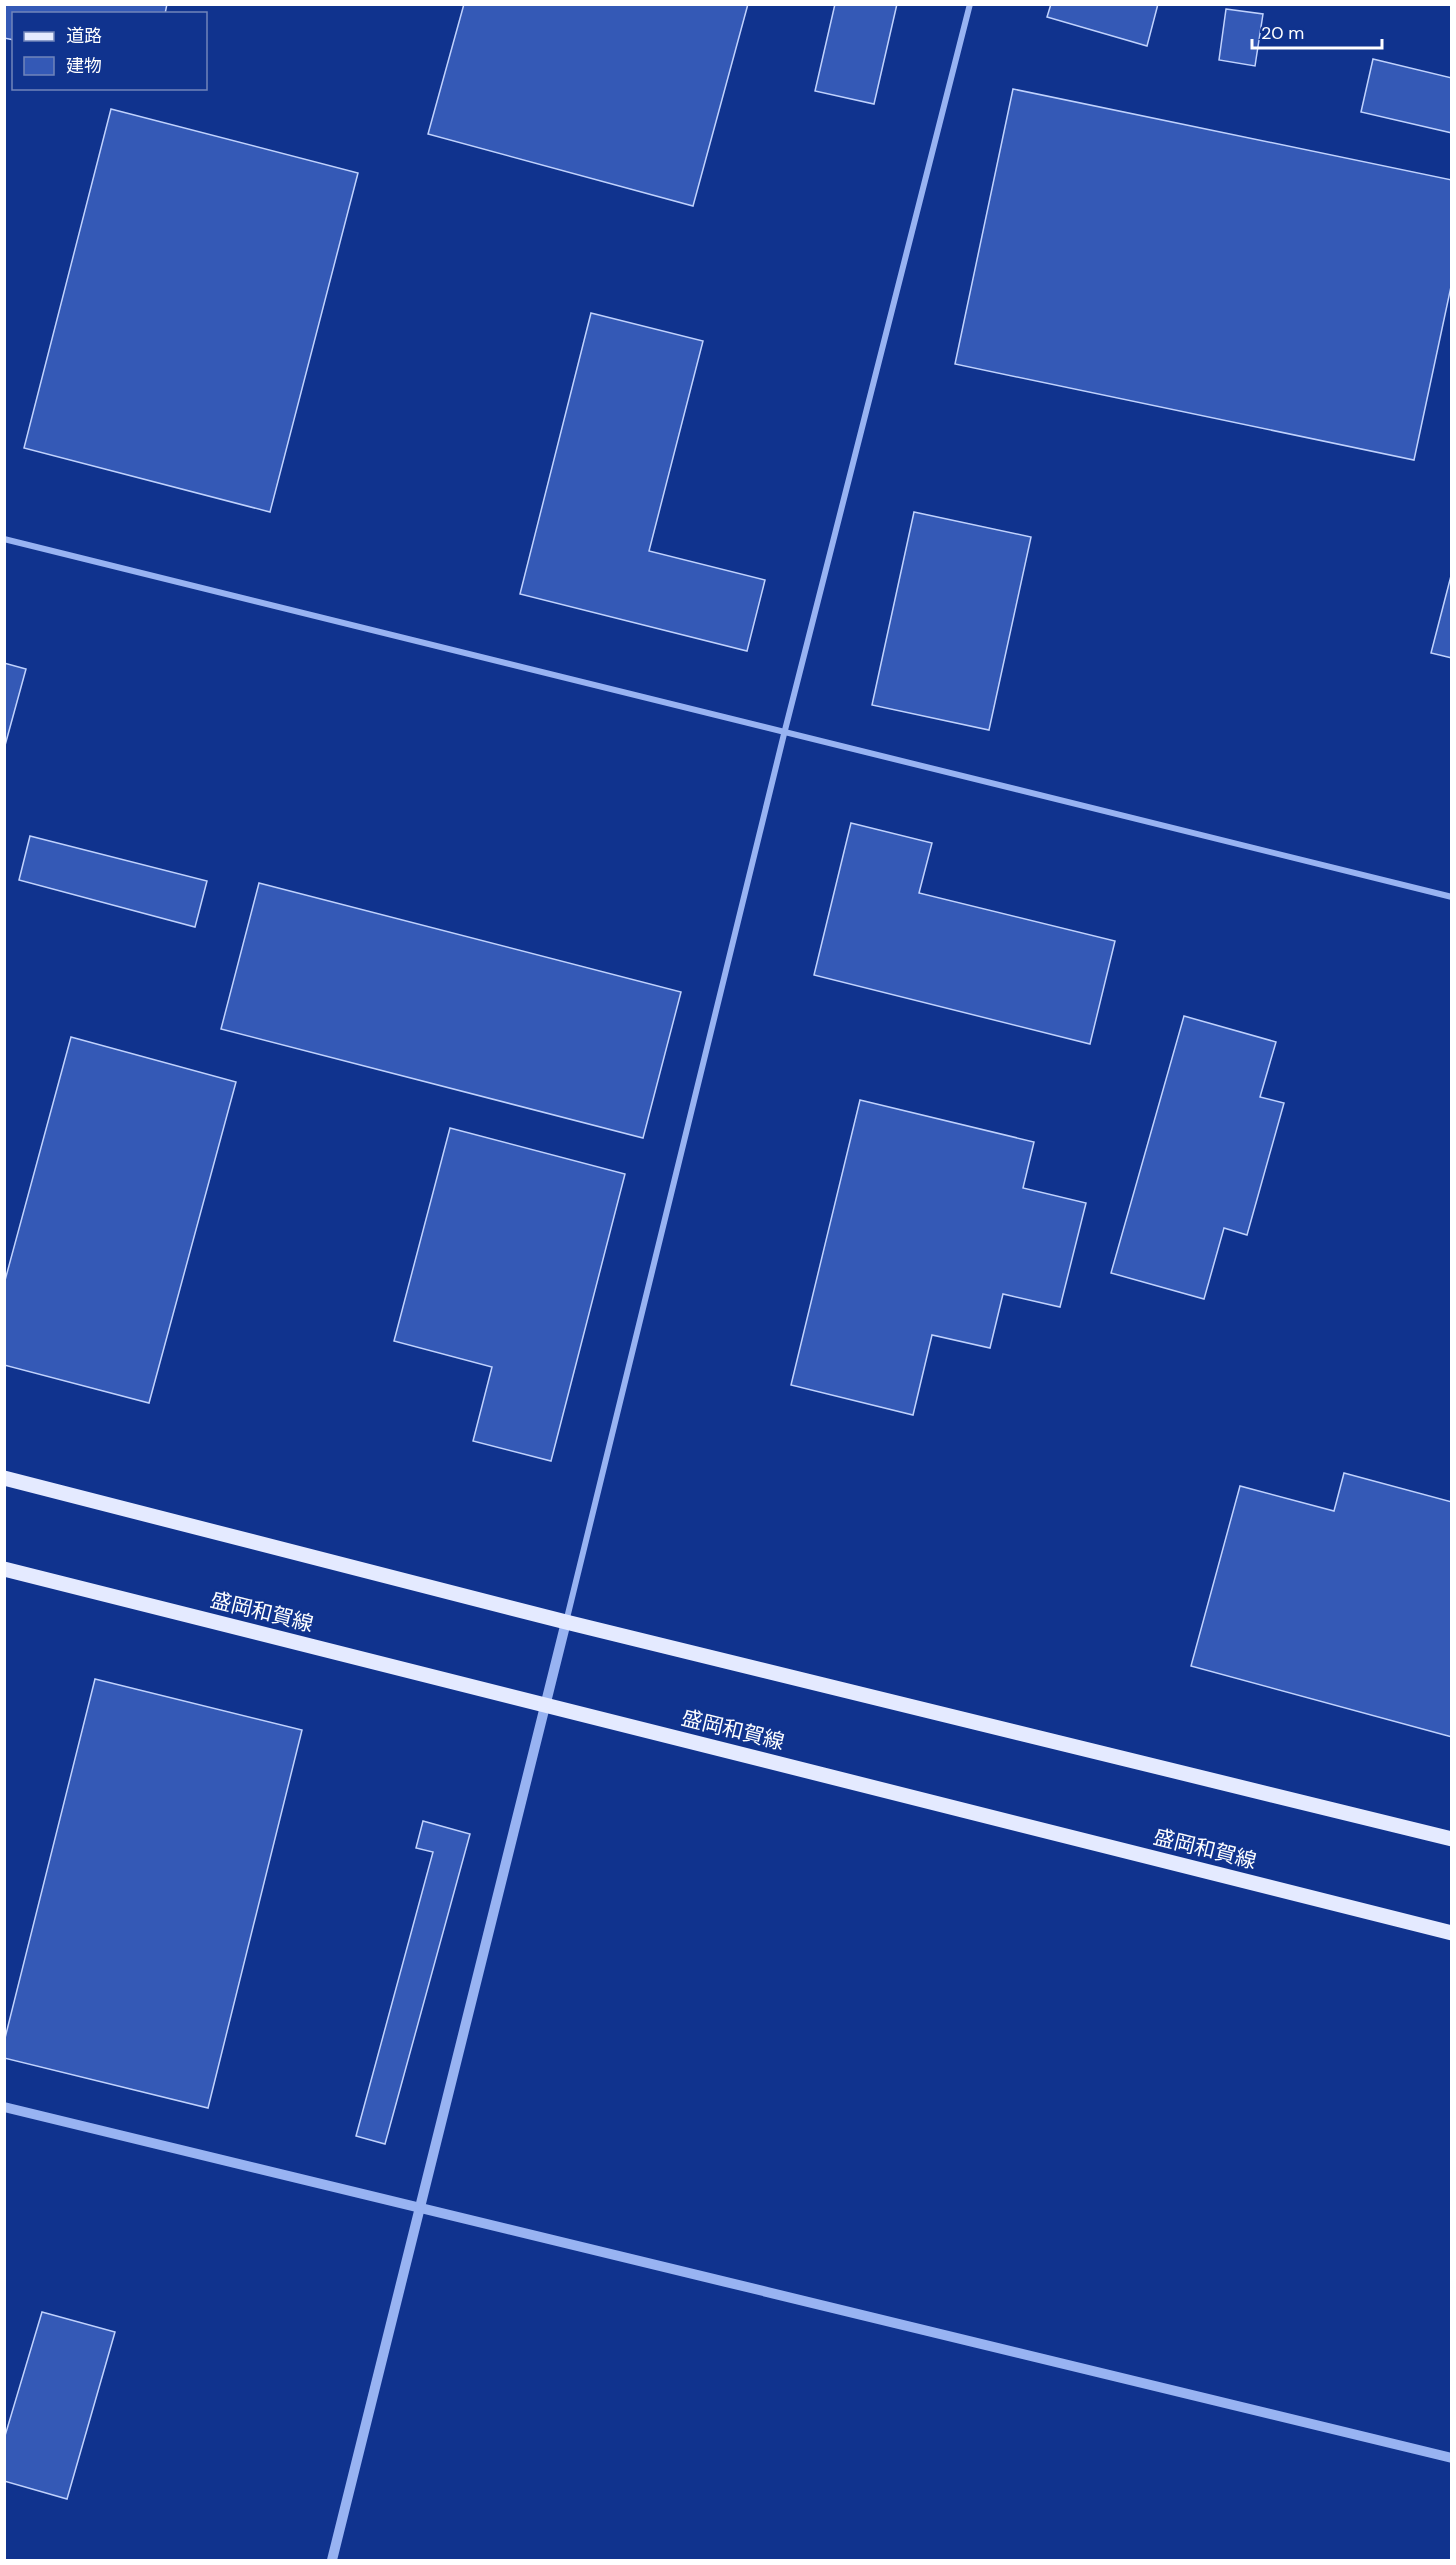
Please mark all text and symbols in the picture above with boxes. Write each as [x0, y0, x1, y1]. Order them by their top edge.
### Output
legend [12, 12, 207, 90]
scale bar [1252, 12, 1382, 50]
text: 20 m [1261, 21, 1304, 45]
text: 道路 [66, 24, 102, 48]
text: 建物 [66, 54, 102, 78]
street label: 盛岡和賀線 [208, 1586, 316, 1638]
street label: 盛岡和賀線 [679, 1704, 787, 1756]
street label: 盛岡和賀線 [1151, 1823, 1259, 1875]

